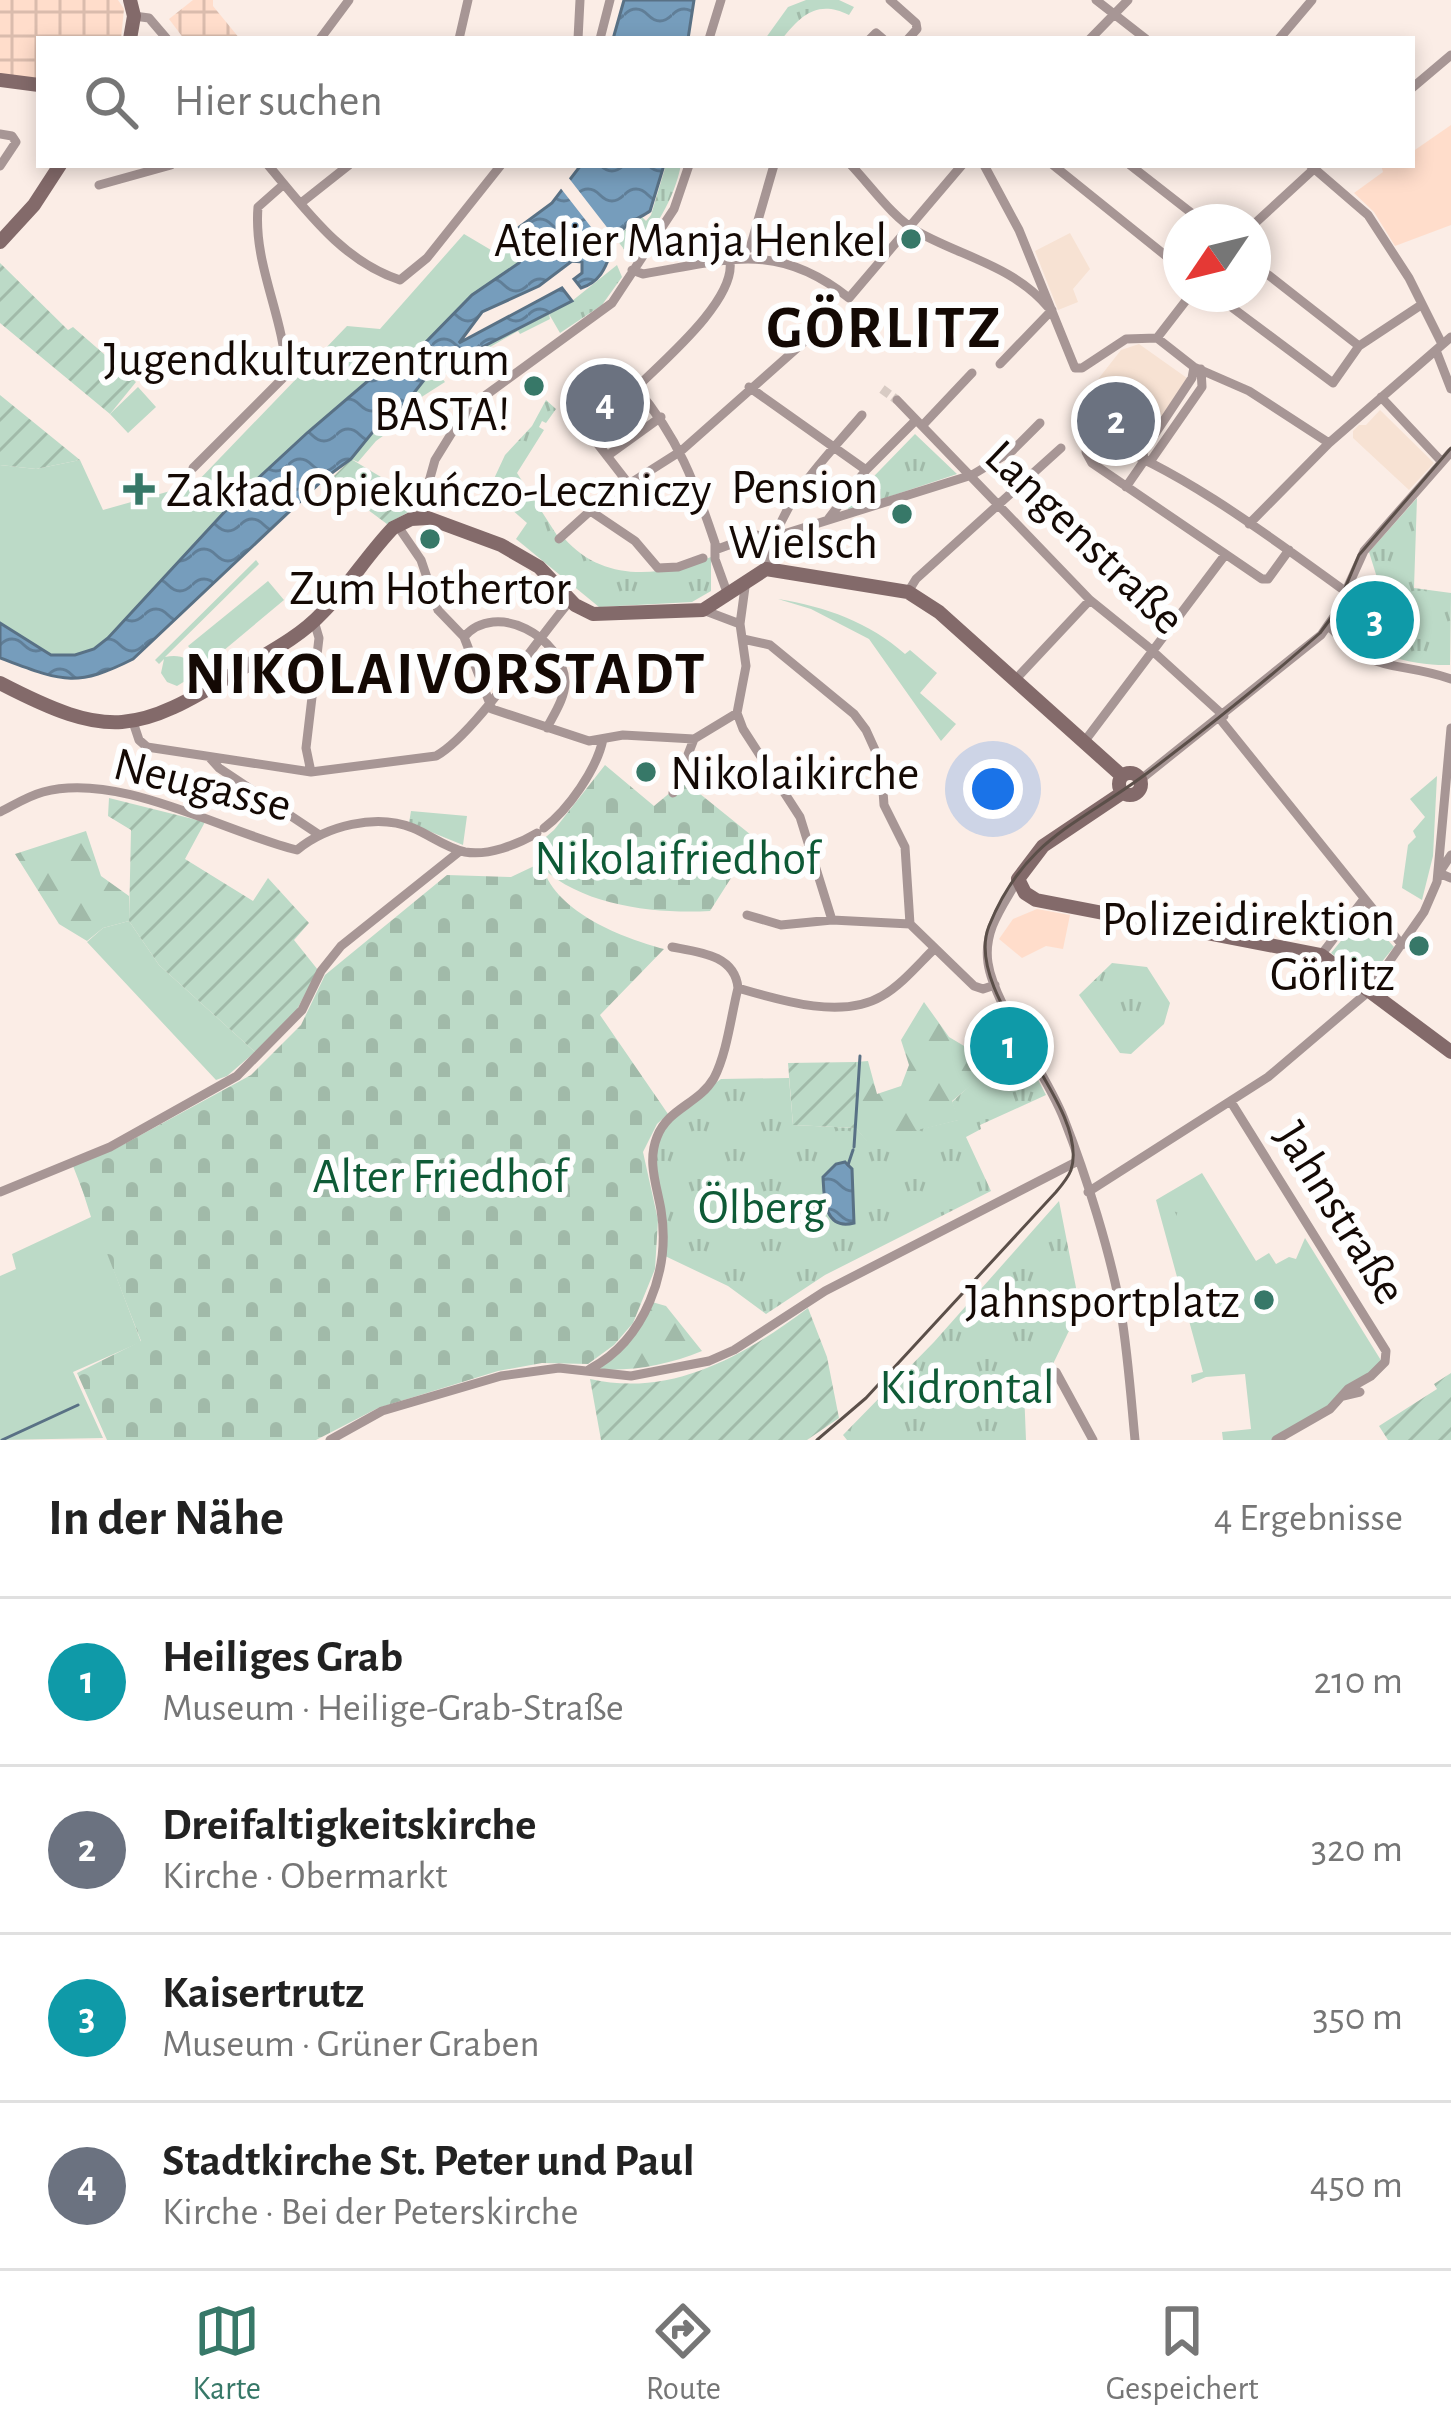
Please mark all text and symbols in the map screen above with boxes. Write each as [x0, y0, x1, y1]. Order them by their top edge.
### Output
search box [36, 36, 1415, 168]
icon: search [78, 69, 144, 135]
text: Hier suchen [174, 79, 383, 124]
north arrow [1163, 204, 1271, 312]
place label: Atelier Manja Henkel [494, 218, 887, 266]
marker: Atelier Manja Henkel [898, 226, 924, 252]
district label: GÖRLITZ [767, 294, 1003, 359]
place label: Jugendkulturzentrum BASTA! [104, 337, 510, 440]
pin: 4 [566, 358, 644, 448]
marker: Jugendkulturzentrum BASTA! [521, 373, 547, 399]
pin: 2 [1077, 376, 1155, 466]
street label: Langenstraße [975, 432, 1193, 644]
place label: Pension Wielsch [728, 465, 878, 568]
place label: Zakład Opiekuńczo-Leczniczy [166, 468, 711, 516]
marker: Zakład Opiekuńczo-Leczniczy [123, 473, 155, 505]
marker: Pension Wielsch [889, 501, 915, 527]
marker: Zum Hothertor [417, 526, 443, 552]
place label: Zum Hothertor [289, 566, 571, 614]
pin: 3 [1336, 575, 1414, 665]
district label: NIKOLAIVORSTADT [184, 645, 708, 705]
street label: Neugasse [109, 741, 296, 831]
place label: Nikolaikirche [670, 751, 919, 799]
marker: Nikolaikirche [633, 759, 659, 785]
your location [963, 759, 1023, 819]
park label: Nikolaifriedhof [534, 836, 822, 884]
place label: Polizeidirektion Görlitz [1101, 897, 1395, 1000]
marker: Polizeidirektion Görlitz [1406, 933, 1432, 959]
pin: 1 [970, 1001, 1048, 1091]
street label: Jahnstraße [1265, 1114, 1414, 1313]
park label: Alter Friedhof [312, 1154, 570, 1202]
park label: Ölberg [698, 1181, 827, 1233]
place label: Jahnsportplatz [965, 1279, 1240, 1327]
marker: Jahnsportplatz [1251, 1287, 1277, 1313]
park label: Kidrontal [879, 1365, 1055, 1413]
text: In der Nähe [48, 1493, 284, 1544]
text: 4 Ergebnisse [1214, 1499, 1403, 1538]
text: Heiliges Grab [162, 1635, 403, 1680]
text: 1 [80, 1662, 94, 1701]
text: 210 m [1314, 1662, 1403, 1701]
text: Museum · Heilige-Grab-Straße [162, 1689, 624, 1728]
text: Dreifaltigkeitskirche [162, 1803, 537, 1848]
text: 2 [78, 1830, 96, 1869]
text: 320 m [1311, 1830, 1403, 1869]
text: Kirche · Obermarkt [162, 1857, 447, 1896]
text: Kaisertrutz [162, 1971, 364, 2016]
text: 3 [79, 1998, 95, 2037]
text: 350 m [1312, 1998, 1403, 2037]
text: Museum · Grüner Graben [162, 2025, 540, 2064]
text: Stadtkirche St. Peter und Paul [162, 2139, 695, 2184]
text: 4 [77, 2166, 97, 2205]
text: 450 m [1310, 2166, 1403, 2205]
text: Kirche · Bei der Peterskirche [162, 2193, 579, 2232]
tab: Karte [192, 2298, 261, 2410]
tab: Route [646, 2298, 721, 2410]
tab: Gespeichert [1106, 2298, 1259, 2410]

